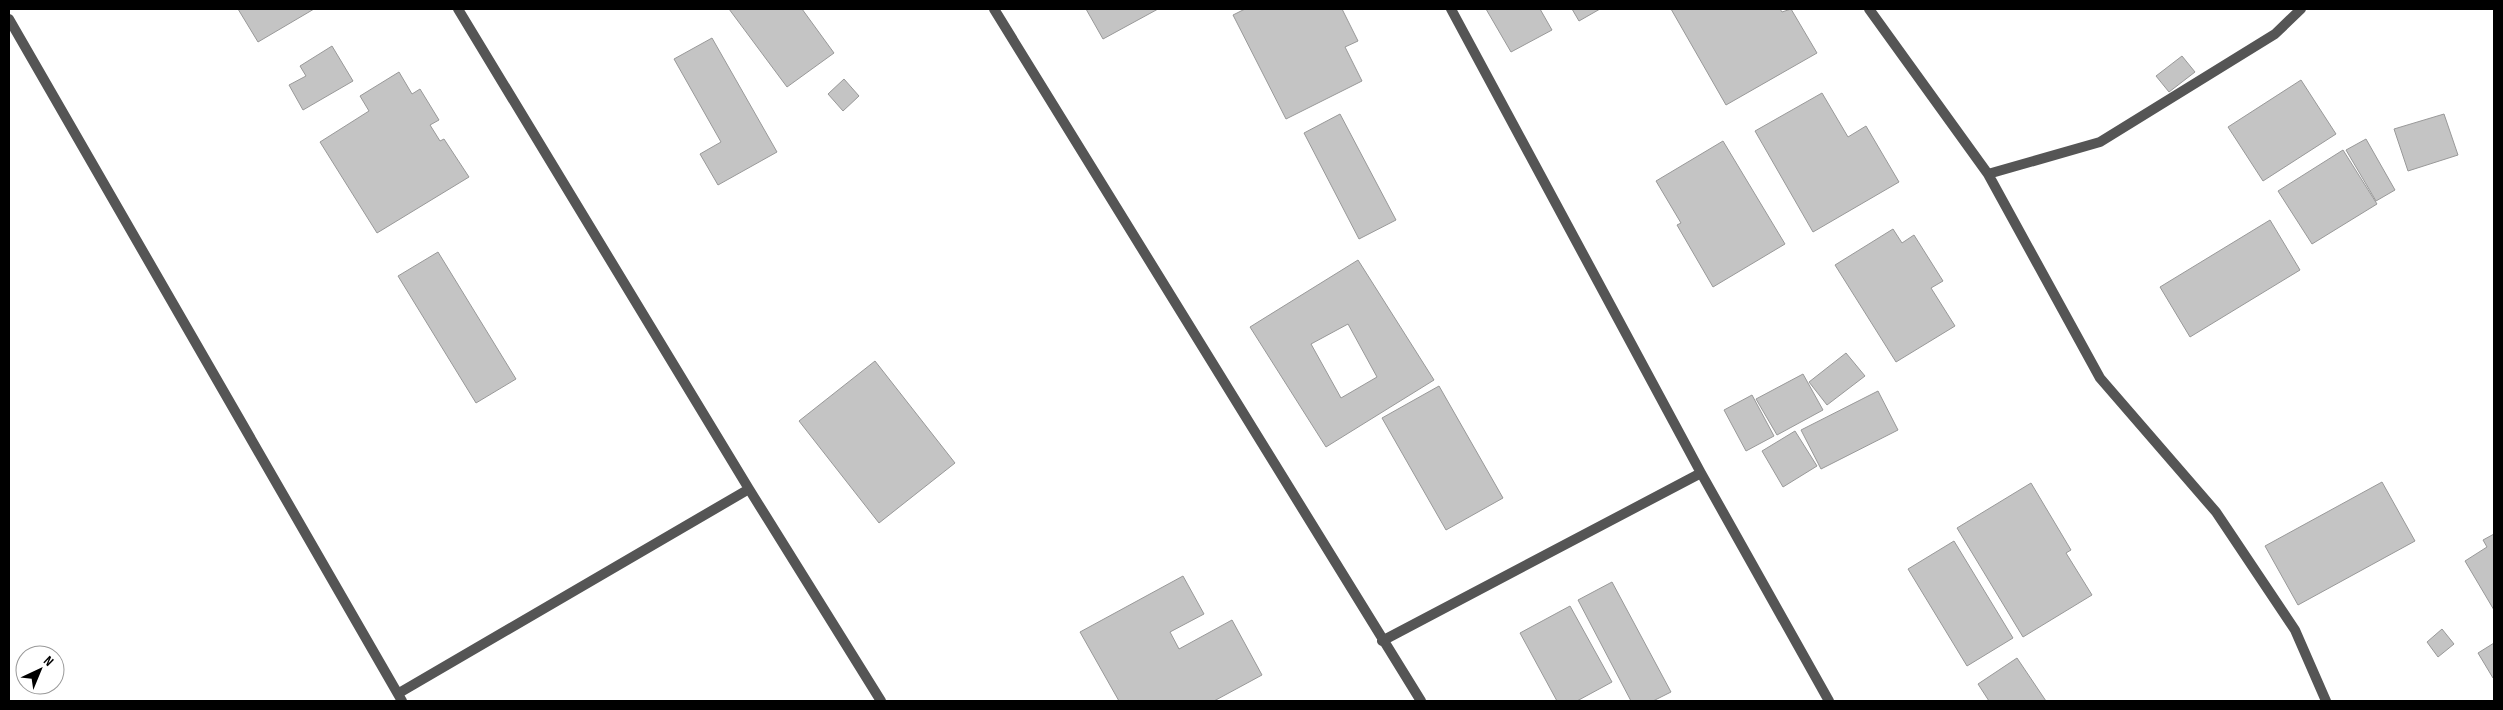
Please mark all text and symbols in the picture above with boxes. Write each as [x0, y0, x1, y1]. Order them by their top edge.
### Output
north arrow [15, 645, 65, 695]
text: N [40, 652, 57, 670]

